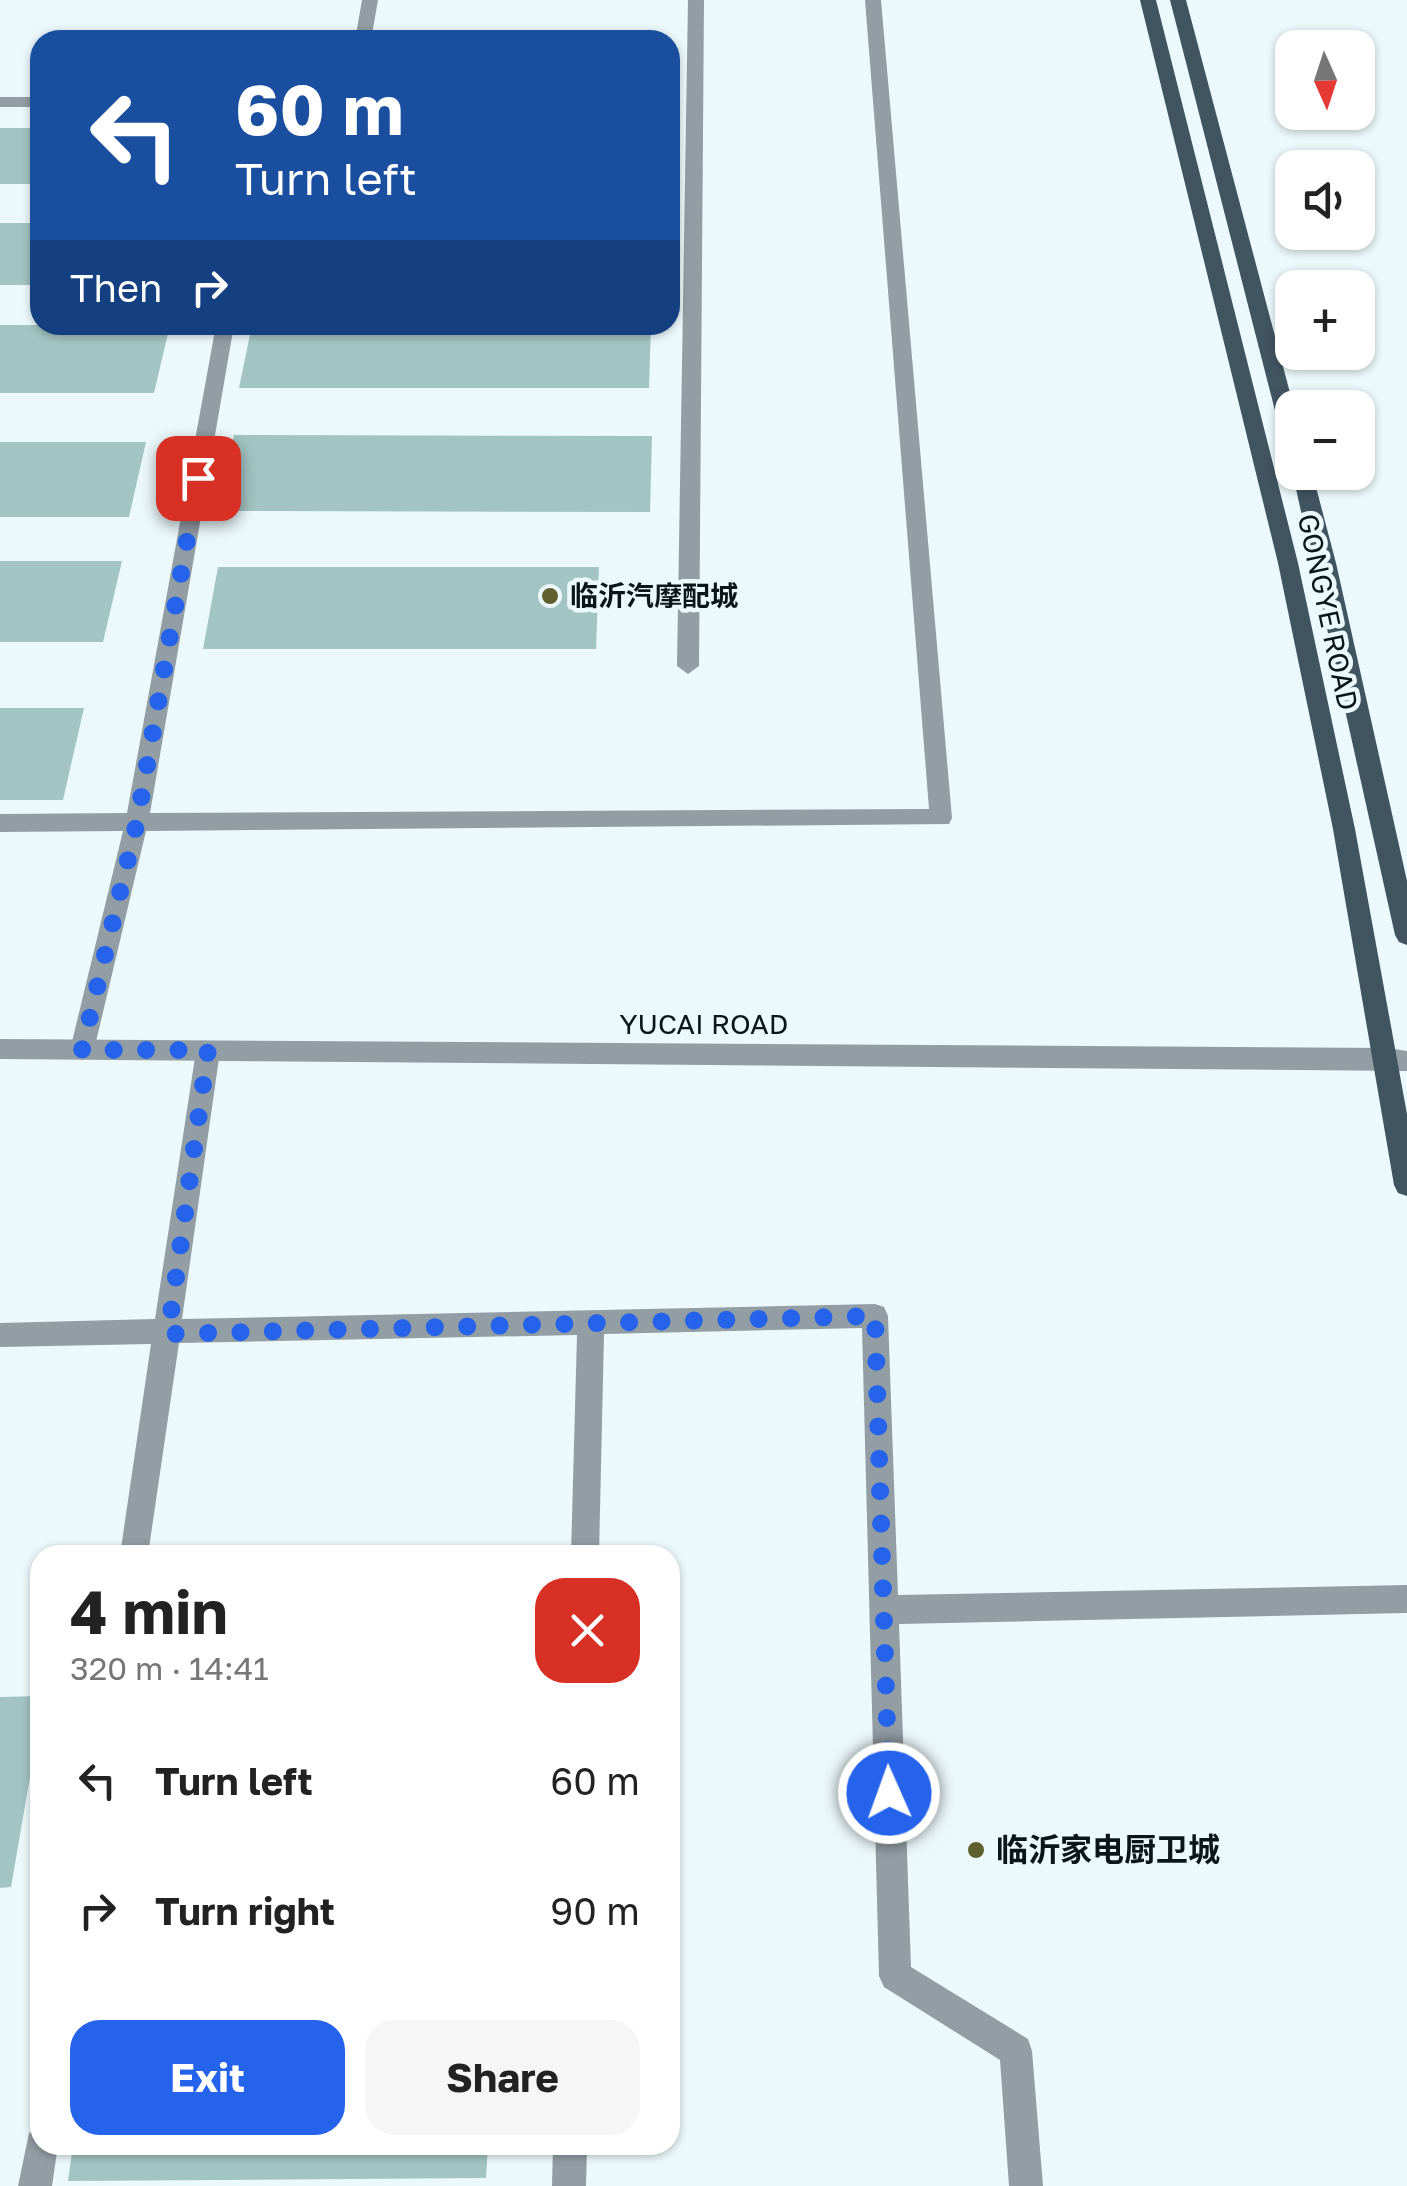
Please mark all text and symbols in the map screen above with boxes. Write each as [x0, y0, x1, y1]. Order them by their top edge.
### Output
north arrow [1275, 30, 1375, 130]
map controls [1275, 30, 1375, 490]
text: 60 m [235, 66, 404, 150]
icon: left [70, 70, 200, 200]
button: sound [1275, 150, 1375, 250]
text: Turn left [235, 151, 417, 205]
icon: right [182, 260, 237, 315]
text: Then [70, 265, 162, 310]
button: + [1275, 270, 1375, 370]
button: − [1275, 390, 1375, 490]
pin [156, 436, 241, 521]
icon: arrive [171, 451, 226, 506]
street label: GONGYE ROAD [1292, 511, 1365, 713]
place label: 临沂汽摩配城 [570, 579, 738, 612]
marker: 临沂汽摩配城 [539, 585, 561, 607]
street label: YUCAI ROAD [620, 1007, 788, 1040]
text: 4 min [70, 1575, 228, 1647]
button: close [535, 1578, 640, 1683]
text: 320 m · 14:41 [70, 1649, 269, 1687]
position arrow [837, 1741, 941, 1845]
icon: left [70, 1753, 125, 1808]
text: Turn left [155, 1758, 313, 1803]
text: 60 m [550, 1758, 640, 1803]
place label: 临沂家电厨卫城 [996, 1830, 1220, 1868]
marker: 临沂家电厨卫城 [965, 1839, 987, 1861]
icon: right [70, 1883, 125, 1938]
text: Turn right [155, 1888, 335, 1933]
text: 90 m [550, 1888, 640, 1933]
button: Exit [70, 2020, 345, 2135]
button: Share [365, 2020, 640, 2135]

